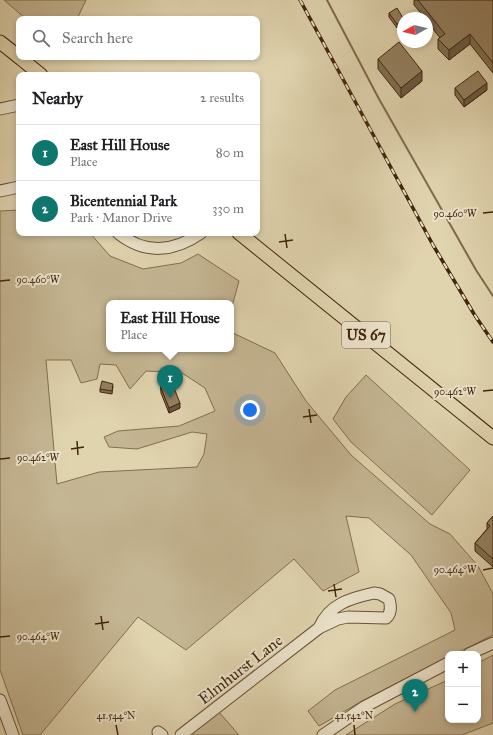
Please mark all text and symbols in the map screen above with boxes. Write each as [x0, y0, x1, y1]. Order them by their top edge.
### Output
north arrow [397, 12, 433, 48]
search box [16, 16, 260, 60]
icon: search [30, 27, 52, 49]
text: Search here [62, 29, 133, 47]
text: Nearby [32, 88, 83, 109]
text: 2 results [200, 90, 244, 106]
text: East Hill House [70, 136, 170, 154]
text: 1 [42, 145, 48, 161]
text: 80 m [216, 145, 244, 161]
text: Place [70, 154, 97, 170]
text: Bicentennial Park [70, 192, 177, 210]
text: 2 [42, 201, 48, 217]
text: 330 m [212, 201, 244, 217]
text: 90.460°W [434, 208, 477, 220]
text: Park · Manor Drive [70, 210, 172, 226]
text: 90.460°W [17, 274, 60, 286]
popup [106, 300, 234, 352]
text: East Hill House [120, 309, 220, 327]
road number: US 67 [342, 322, 390, 348]
text: Place [120, 327, 148, 343]
pin: 1 [157, 365, 183, 398]
text: 90.462°W [434, 386, 477, 398]
your location [240, 400, 260, 420]
text: 90.462°W [17, 452, 60, 464]
text: 90.464°W [434, 564, 477, 576]
street label: Elmhurst Lane [195, 630, 286, 708]
text: 90.464°W [17, 631, 60, 643]
map controls [445, 651, 481, 723]
button: + [445, 651, 481, 687]
pin: 2 [402, 679, 428, 712]
button: − [445, 687, 481, 723]
text: 41.544°N [96, 710, 136, 722]
text: 41.542°N [335, 710, 374, 722]

